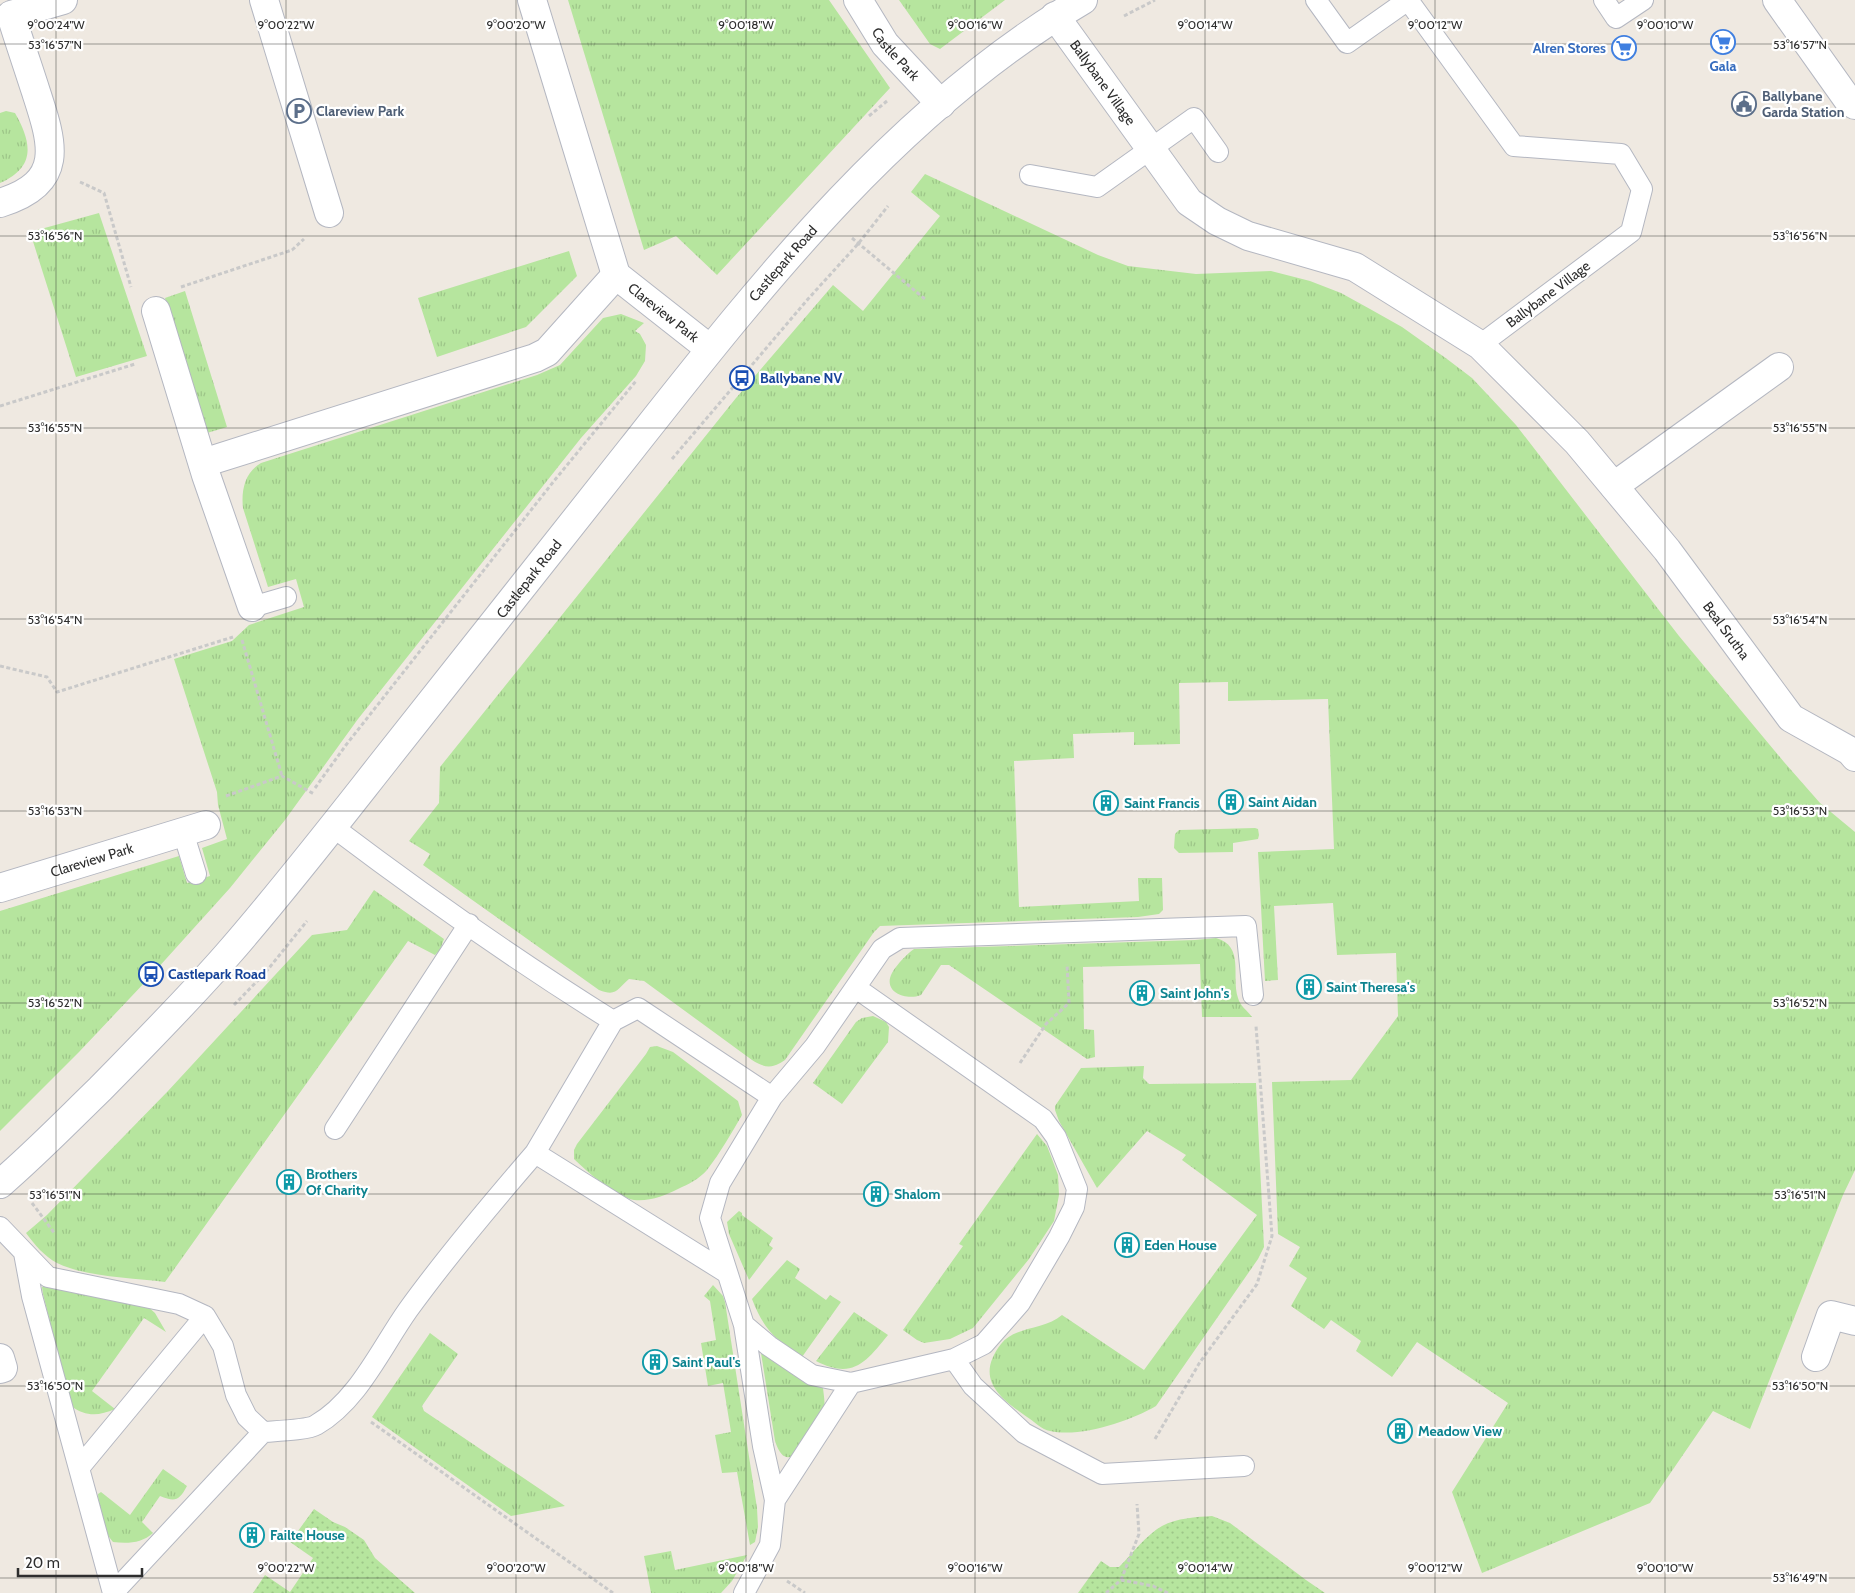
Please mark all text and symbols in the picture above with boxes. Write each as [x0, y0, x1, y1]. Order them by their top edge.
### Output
text: 9°00'24"W [27, 17, 85, 32]
text: 9°00'22"W [258, 17, 315, 32]
text: 9°00'20"W [486, 17, 546, 32]
text: 9°00'18"W [718, 17, 774, 32]
text: 9°00'16"W [947, 17, 1003, 32]
text: 9°00'14"W [1177, 17, 1233, 32]
text: 9°00'12"W [1408, 17, 1463, 32]
text: 9°00'10"W [1637, 17, 1694, 32]
street label: Castle Park [868, 24, 924, 85]
supermarket icon: Gala [1710, 29, 1736, 55]
supermarket icon: Alren Stores [1611, 35, 1637, 61]
street label: Ballybane Village [1066, 36, 1140, 129]
text: 53°16'57"N [28, 37, 82, 52]
text: 53°16'57"N [1773, 37, 1827, 52]
place label: Alren Stores [1533, 39, 1606, 57]
place label: Gala [1710, 57, 1736, 75]
place label: Ballybane Garda Station [1762, 87, 1844, 121]
public building icon: Ballybane Garda Station [1731, 91, 1757, 117]
parking icon: Clareview Park [286, 98, 312, 124]
place label: Clareview Park [316, 102, 404, 120]
street label: Castlepark Road [745, 222, 821, 305]
text: 53°16'56"N [28, 228, 82, 243]
text: 53°16'56"N [1773, 228, 1827, 243]
street label: Ballybane Village [1502, 256, 1594, 332]
street label: Clareview Park [624, 279, 703, 346]
bus stop icon: Ballybane NV [729, 365, 755, 391]
place label: Ballybane NV [760, 369, 842, 387]
text: 53°16'55"N [28, 420, 82, 435]
text: 53°16'55"N [1773, 420, 1827, 435]
street label: Castlepark Road [492, 536, 565, 622]
street label: Beal Srutha [1699, 598, 1754, 663]
text: 53°16'54"N [28, 612, 82, 627]
text: 53°16'54"N [1773, 612, 1827, 627]
building icon: Saint Aidan [1218, 789, 1244, 815]
building icon: Saint Francis [1093, 790, 1119, 816]
place label: Saint Aidan [1248, 793, 1317, 811]
place label: Saint Francis [1124, 794, 1200, 812]
text: 53°16'53"N [28, 803, 82, 818]
text: 53°16'53"N [1773, 803, 1827, 818]
street label: Clareview Park [48, 839, 136, 881]
bus stop icon: Castlepark Road [138, 961, 164, 987]
place label: Castlepark Road [168, 965, 266, 983]
building icon: Saint Theresa's [1296, 974, 1322, 1000]
place label: Saint Theresa's [1326, 978, 1415, 996]
building icon: Saint John's [1129, 980, 1155, 1006]
place label: Saint John's [1160, 984, 1229, 1002]
text: 53°16'52"N [28, 995, 82, 1010]
text: 53°16'52"N [1773, 995, 1827, 1010]
place label: Brothers Of Charity [306, 1165, 368, 1199]
building icon: Brothers Of Charity [276, 1169, 302, 1195]
building icon: Shalom [863, 1181, 889, 1207]
place label: Shalom [894, 1185, 940, 1203]
text: 53°16'51"N [29, 1187, 81, 1202]
text: 53°16'51"N [1774, 1187, 1826, 1202]
building icon: Eden House [1114, 1232, 1140, 1258]
place label: Eden House [1144, 1236, 1217, 1254]
building icon: Saint Paul's [642, 1349, 668, 1375]
place label: Saint Paul's [672, 1353, 741, 1371]
text: 53°16'50"N [27, 1378, 83, 1393]
text: 53°16'50"N [1772, 1378, 1828, 1393]
building icon: Meadow View [1387, 1418, 1413, 1444]
place label: Meadow View [1418, 1422, 1503, 1440]
building icon: Failte House [239, 1522, 265, 1548]
place label: Failte House [270, 1526, 345, 1544]
scale bar [18, 1546, 141, 1578]
text: 20 m [25, 1554, 60, 1572]
text: 9°00'22"W [258, 1560, 315, 1575]
text: 9°00'20"W [486, 1560, 546, 1575]
text: 9°00'18"W [718, 1560, 774, 1575]
text: 9°00'16"W [947, 1560, 1003, 1575]
text: 9°00'14"W [1177, 1560, 1233, 1575]
text: 9°00'12"W [1408, 1560, 1463, 1575]
text: 9°00'10"W [1637, 1560, 1694, 1575]
text: 53°16'49"N [1772, 1570, 1828, 1585]

